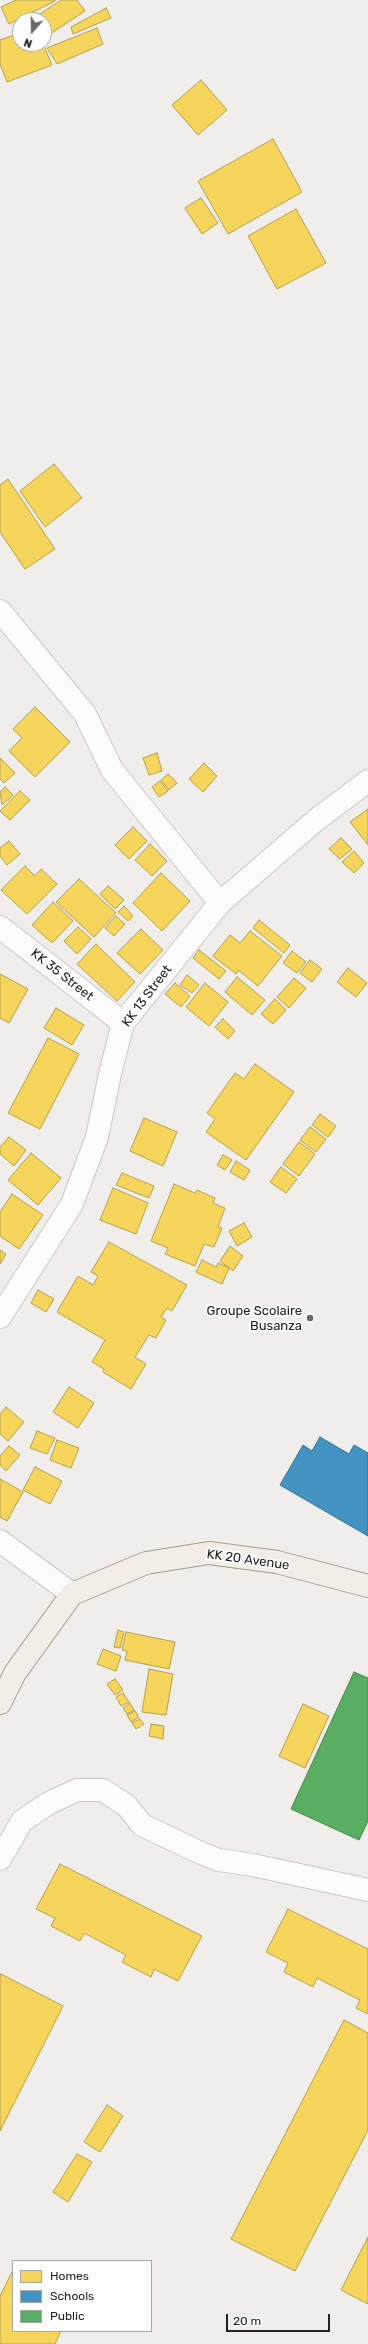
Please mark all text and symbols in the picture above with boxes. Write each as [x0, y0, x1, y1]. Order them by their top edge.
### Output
north arrow [12, 12, 52, 52]
text: N [22, 35, 34, 50]
street label: KK 35 Street [28, 946, 96, 1004]
street label: KK 13 Street [119, 962, 175, 1030]
place label: Groupe Scolaire Busanza [207, 1303, 302, 1334]
marker: Groupe Scolaire Busanza [305, 1313, 315, 1323]
street label: KK 20 Avenue [206, 1546, 290, 1574]
legend [12, 2260, 152, 2332]
text: Homes [50, 2269, 89, 2283]
text: Schools [50, 2289, 94, 2303]
scale bar [228, 2306, 332, 2332]
text: Public [50, 2309, 85, 2323]
text: 20 m [233, 2314, 261, 2328]

